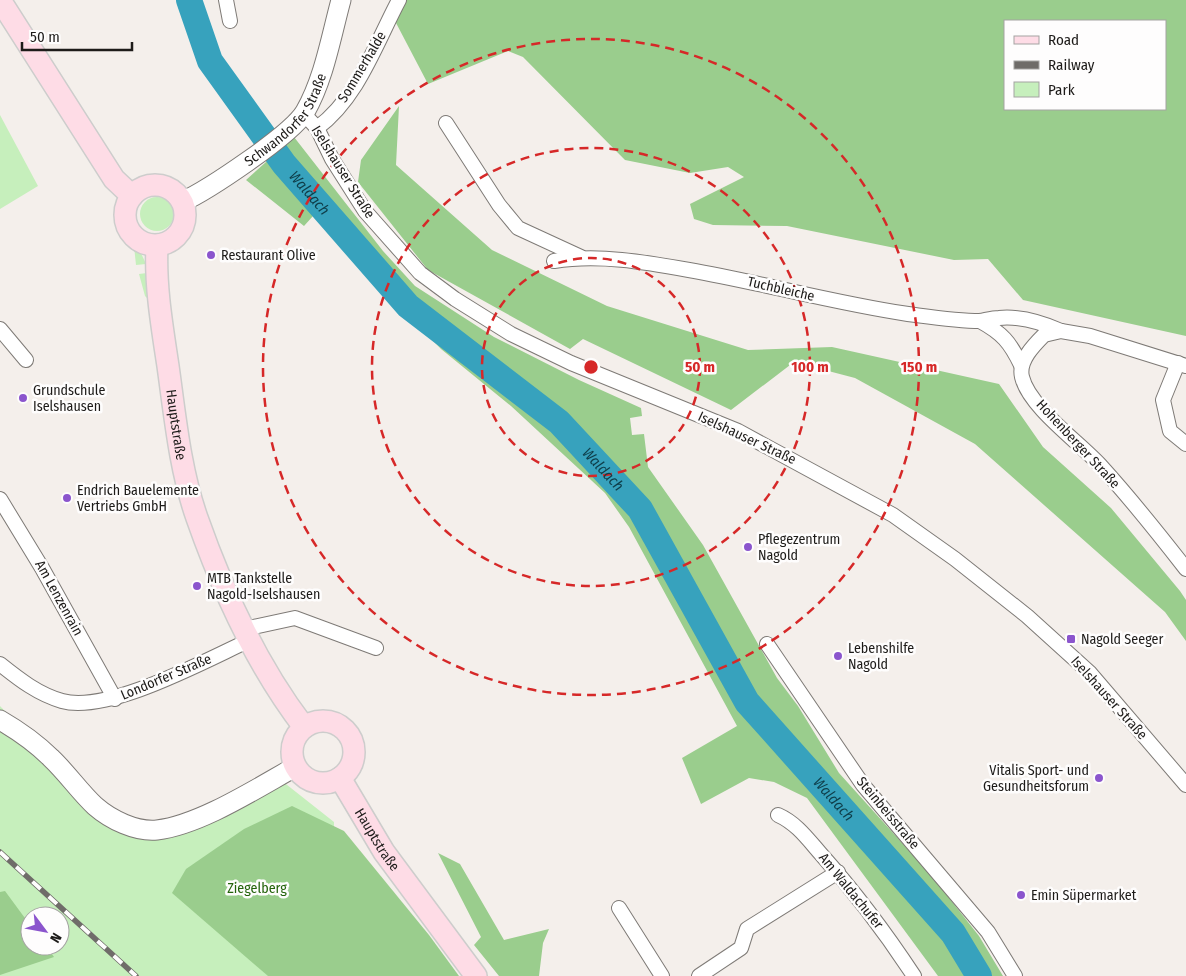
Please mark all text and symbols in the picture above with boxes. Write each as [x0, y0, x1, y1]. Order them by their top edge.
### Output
scale bar [22, 20, 132, 52]
legend [1004, 20, 1166, 110]
text: 50 m [30, 28, 60, 46]
street label: Sommerhalde [334, 28, 390, 106]
text: Road [1048, 31, 1079, 49]
text: Railway [1048, 56, 1095, 74]
street label: Schwandorfer Straße [241, 71, 330, 170]
text: Park [1048, 81, 1075, 99]
street label: Iselshauser Straße [308, 123, 378, 222]
water label: Waldach [285, 167, 334, 219]
place label: Restaurant Olive [221, 247, 316, 264]
marker: Restaurant Olive [205, 249, 217, 261]
street label: Tuchbleiche [746, 273, 816, 305]
centre of rings [582, 358, 600, 376]
text: 50 m [685, 358, 715, 376]
text: 100 m [791, 358, 829, 376]
text: 150 m [901, 358, 937, 376]
place label: Grundschule Iselshausen [33, 382, 105, 415]
street label: Hauptstraße [163, 388, 190, 461]
marker: Grundschule Iselshausen [17, 392, 29, 404]
street label: Hohenberger Straße [1032, 396, 1124, 492]
street label: Iselshauser Straße [695, 408, 799, 468]
water label: Waldach [579, 444, 628, 495]
place label: Endrich Bauelemente Vertriebs GmbH [77, 482, 199, 515]
marker: Endrich Bauelemente Vertriebs GmbH [61, 492, 73, 504]
place label: Pflegezentrum Nagold [758, 531, 840, 564]
marker: Pflegezentrum Nagold [742, 541, 754, 553]
street label: Am Lenzenrain [31, 557, 87, 639]
place label: MTB Tankstelle Nagold-Iselshausen [207, 570, 320, 603]
marker: MTB Tankstelle Nagold-Iselshausen [191, 580, 203, 592]
place label: Nagold Seeger [1081, 631, 1163, 648]
marker: Nagold Seeger [1065, 633, 1077, 645]
place label: Lebenshilfe Nagold [848, 640, 914, 673]
street label: Londorfer Straße [118, 650, 214, 704]
marker: Lebenshilfe Nagold [832, 650, 844, 662]
street label: Iselshauser Straße [1067, 653, 1151, 743]
place label: Vitalis Sport- und Gesundheitsforum [983, 762, 1089, 795]
marker: Vitalis Sport- und Gesundheitsforum [1093, 772, 1105, 784]
street label: Steinbeisstraße [853, 773, 923, 853]
water label: Waldach [809, 774, 858, 825]
street label: Hauptstraße [351, 805, 404, 874]
street label: Am Waldachufer [815, 850, 887, 933]
park label: Ziegelberg [227, 880, 287, 897]
place label: Emin Süpermarket [1031, 887, 1137, 904]
marker: Emin Süpermarket [1015, 889, 1027, 901]
north arrow [20, 906, 70, 956]
text: N [46, 930, 65, 946]

